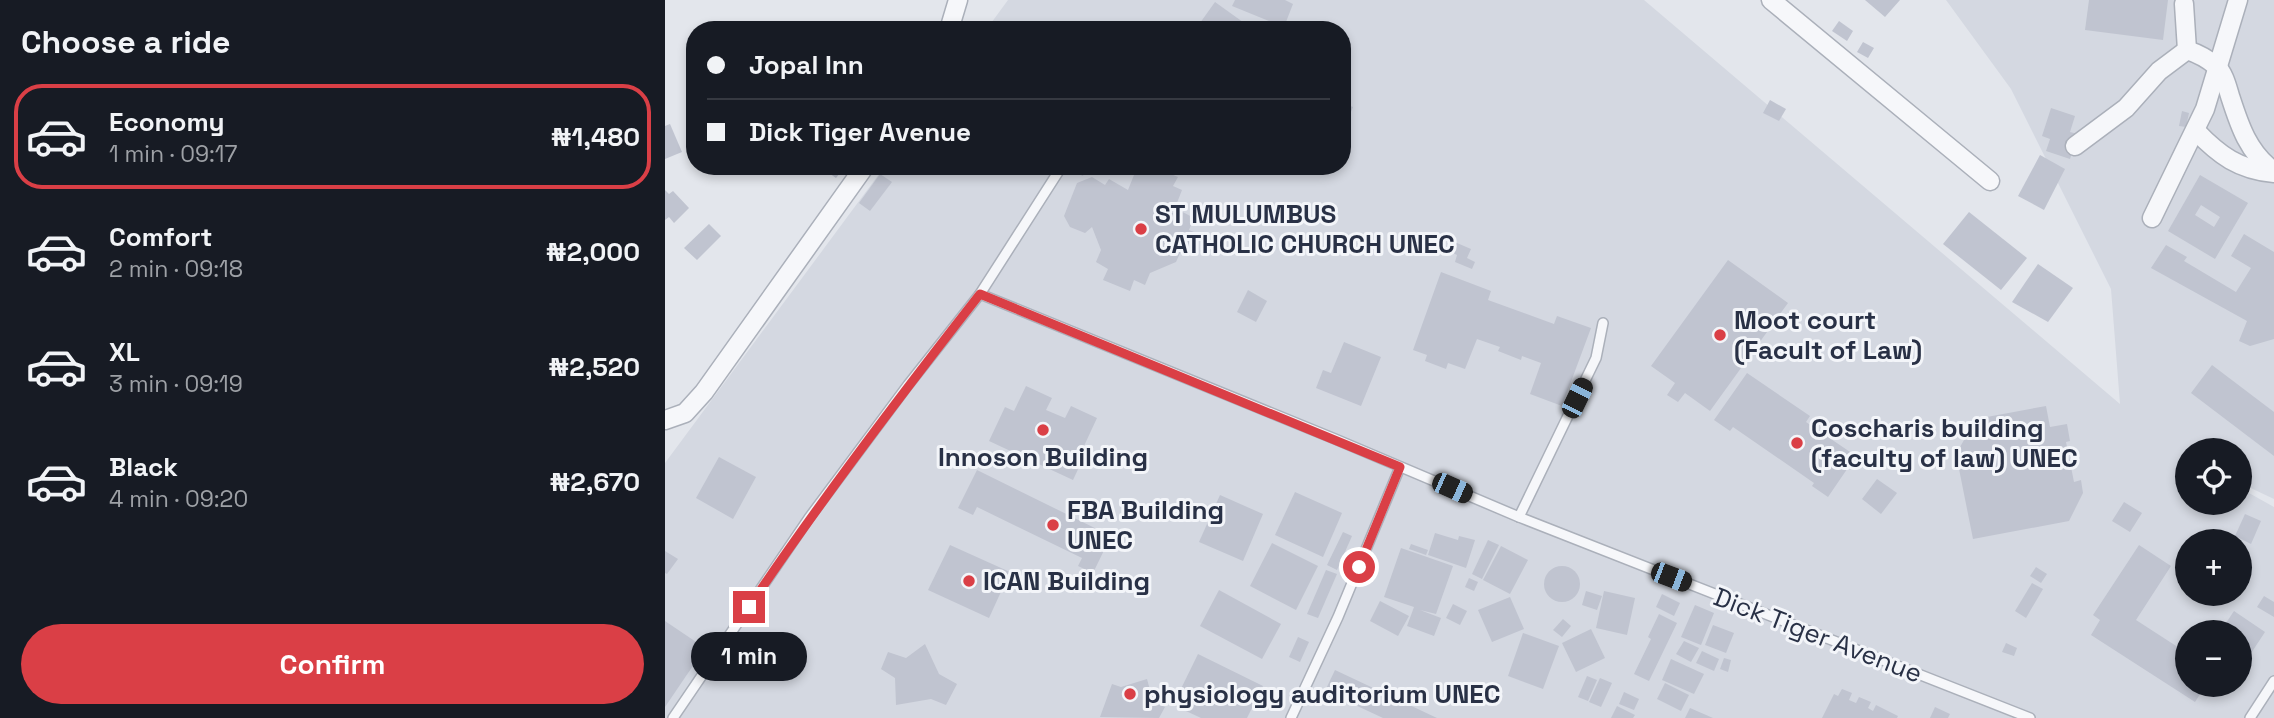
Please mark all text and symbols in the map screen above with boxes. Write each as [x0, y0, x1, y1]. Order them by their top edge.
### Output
text: Choose a ride [21, 22, 231, 62]
text: Jopal Inn [749, 48, 864, 82]
icon: car [25, 105, 88, 168]
text: Economy [109, 105, 225, 139]
text: Dick Tiger Avenue [749, 115, 971, 149]
text: ₦1,480 [551, 120, 640, 154]
text: 1 min · 09:17 [109, 139, 237, 169]
place label: ST MULUMBUS CATHOLIC CHURCH UNEC [1155, 197, 1455, 261]
icon: car [25, 220, 88, 283]
text: Comfort [109, 220, 212, 254]
marker: ST MULUMBUS CATHOLIC CHURCH UNEC [1133, 221, 1149, 237]
text: ₦2,000 [546, 235, 640, 269]
text: 2 min · 09:18 [109, 254, 243, 284]
place label: Moot court (Facult of Law) [1734, 303, 1922, 367]
marker: Moot court (Facult of Law) [1712, 327, 1728, 343]
icon: car [25, 335, 88, 398]
text: XL [109, 335, 140, 369]
text: ₦2,520 [548, 350, 640, 384]
text: 3 min · 09:19 [109, 369, 243, 399]
car [1559, 375, 1596, 421]
place label: Coscharis building (faculty of law) UNEC [1811, 411, 2078, 475]
marker: Innoson Building [1035, 422, 1051, 438]
marker: Coscharis building (faculty of law) UNEC [1789, 435, 1805, 451]
map controls [2175, 438, 2252, 697]
button: locate [2175, 438, 2252, 515]
place label: Innoson Building [938, 440, 1148, 474]
icon: car [25, 450, 88, 513]
text: Black [109, 450, 178, 484]
text: ₦2,670 [549, 465, 640, 499]
car [1429, 470, 1476, 506]
text: 4 min · 09:20 [109, 484, 248, 514]
place label: FBA Building UNEC [1067, 493, 1224, 557]
marker: FBA Building UNEC [1045, 517, 1061, 533]
button: + [2175, 529, 2252, 606]
route start [1343, 551, 1375, 583]
car [1648, 560, 1695, 594]
place label: ICAN Building [983, 564, 1150, 598]
marker: ICAN Building [961, 573, 977, 589]
street label: Dick Tiger Avenue [1709, 580, 1927, 690]
route end [733, 591, 765, 623]
button: − [2175, 620, 2252, 697]
button: Confirm [21, 624, 644, 704]
callout: 1 min [691, 632, 807, 680]
text: 1 min [721, 641, 777, 671]
place label: physiology auditorium UNEC [1144, 677, 1500, 711]
marker: physiology auditorium UNEC [1122, 686, 1138, 702]

